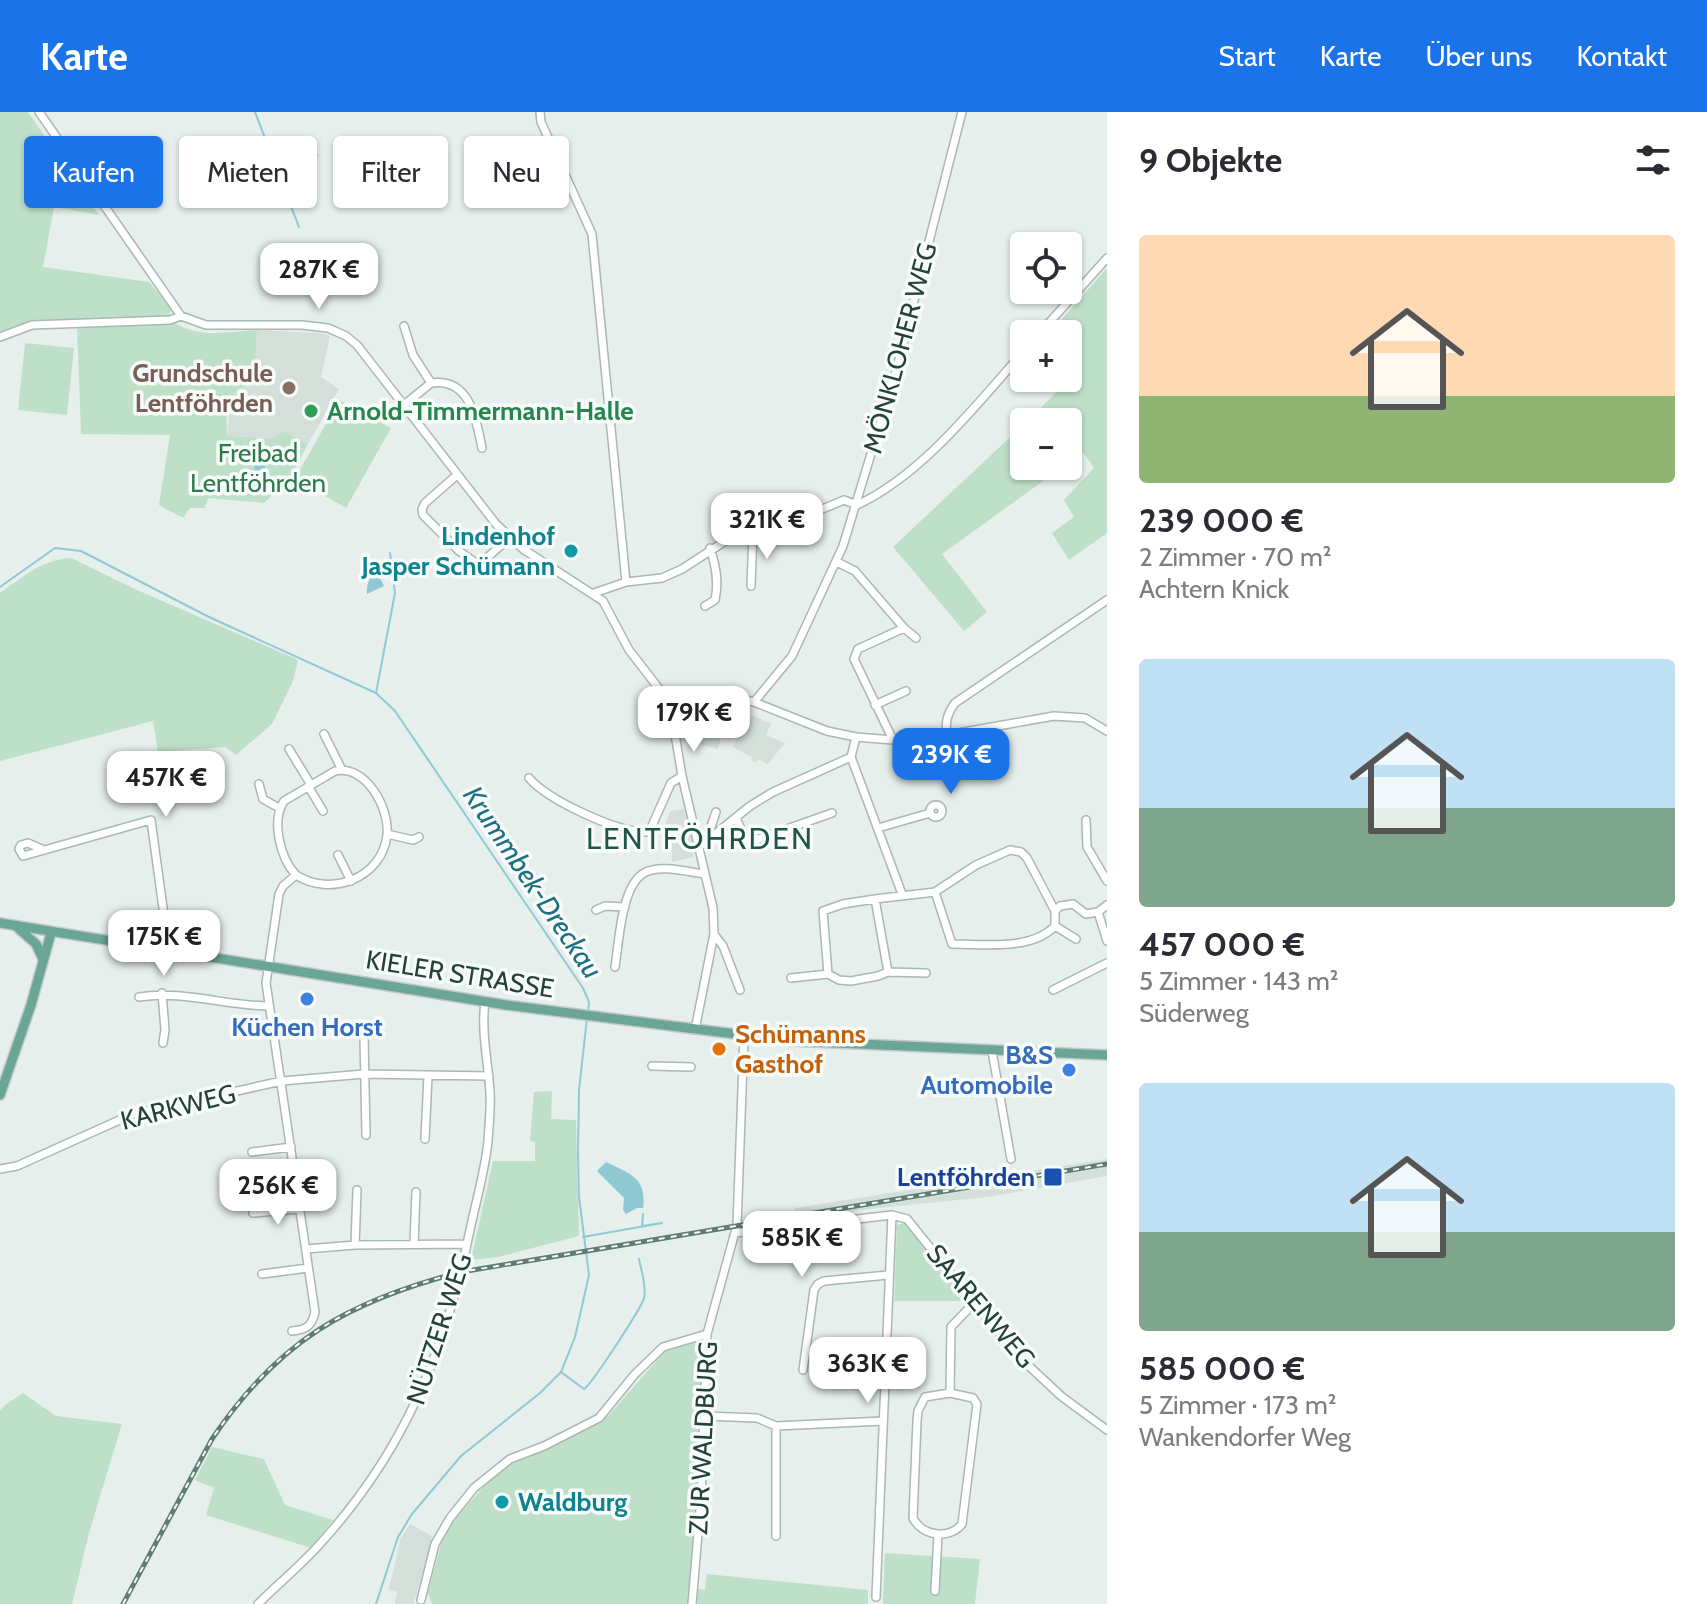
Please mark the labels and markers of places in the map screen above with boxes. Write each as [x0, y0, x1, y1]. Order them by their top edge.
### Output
pin: 287K € [254, 243, 384, 311]
place label: Grundschule Lentföhrden [132, 357, 273, 419]
marker: Grundschule Lentföhrden [280, 379, 298, 397]
place label: Arnold-Timmermann-Halle [327, 395, 634, 427]
marker: Arnold-Timmermann-Halle [302, 402, 320, 420]
pin: 321K € [702, 493, 832, 561]
place label: Lindenhof Jasper Schümann [361, 520, 555, 582]
marker: Lindenhof Jasper Schümann [562, 542, 580, 560]
pin: 179K € [629, 686, 759, 754]
pin: 239K € [886, 728, 1016, 796]
pin: 457K € [101, 751, 231, 819]
pin: 175K € [99, 910, 229, 978]
marker: Küchen Horst [298, 990, 316, 1008]
place label: Küchen Horst [231, 1011, 383, 1043]
place label: Schümanns Gasthof [735, 1018, 866, 1080]
place label: B&S Automobile [920, 1039, 1053, 1101]
marker: Schümanns Gasthof [710, 1040, 728, 1058]
marker: B&S Automobile [1060, 1061, 1078, 1079]
pin: 256K € [213, 1159, 343, 1227]
place label: Lentföhrden [897, 1161, 1035, 1193]
marker: Lentföhrden [1042, 1166, 1064, 1188]
pin: 585K € [737, 1211, 867, 1279]
pin: 363K € [803, 1337, 933, 1405]
place label: Waldburg [518, 1486, 627, 1518]
marker: Waldburg [493, 1493, 511, 1511]

